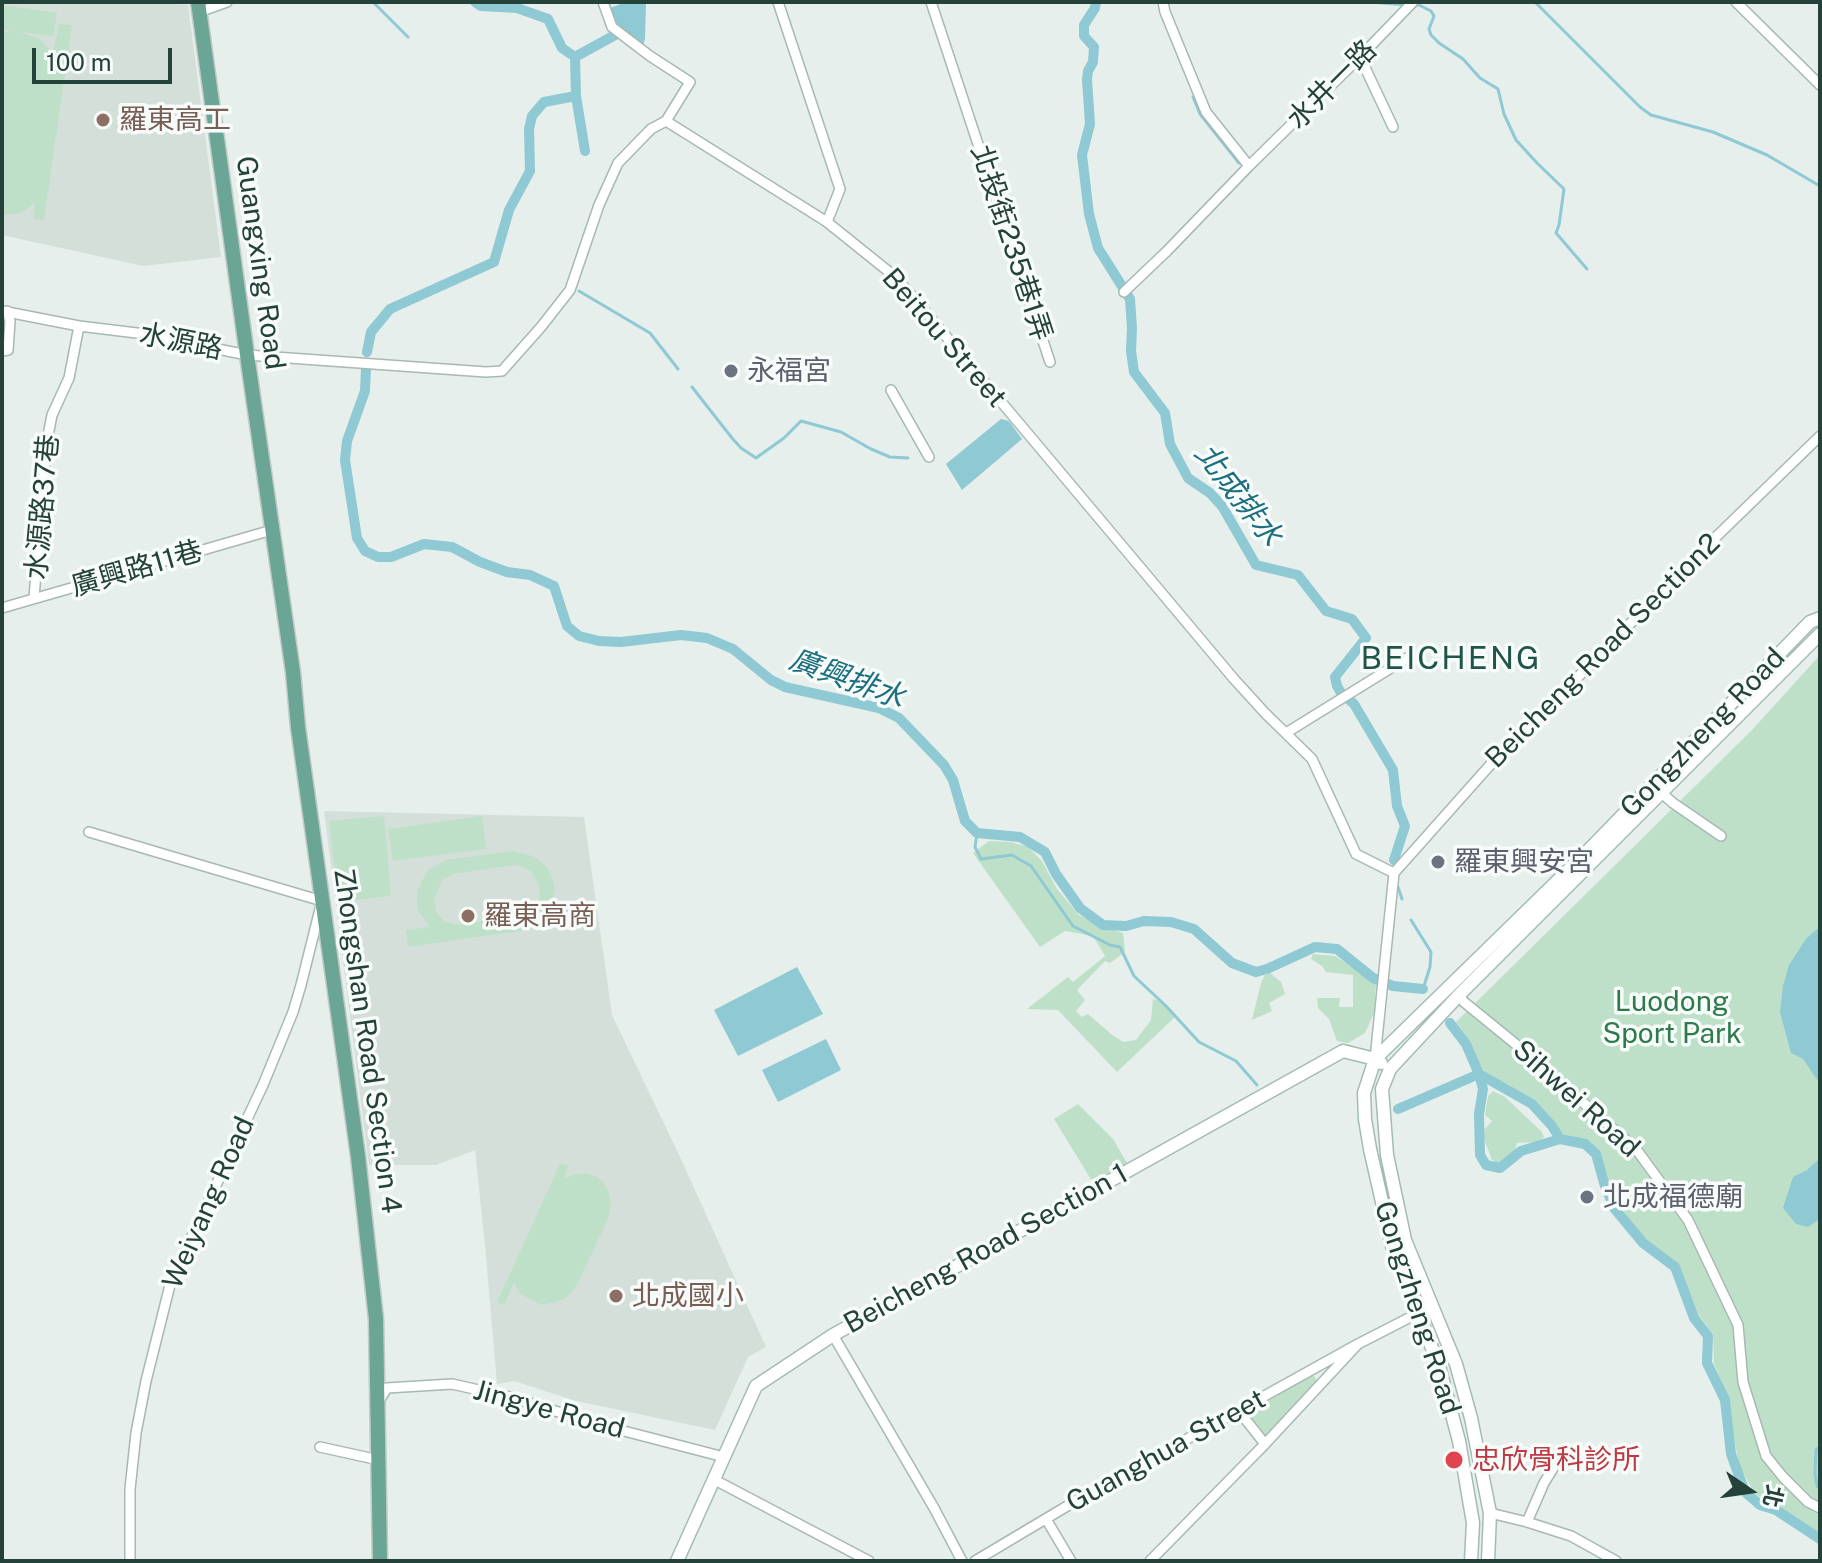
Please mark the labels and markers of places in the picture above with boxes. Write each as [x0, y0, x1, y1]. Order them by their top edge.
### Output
place label: 羅東高工 [119, 103, 231, 137]
marker: 羅東高工 [94, 111, 112, 129]
place label: 永福宮 [747, 354, 831, 388]
marker: 永福宮 [722, 362, 740, 380]
place label: 羅東興安宮 [1454, 845, 1594, 879]
marker: 羅東興安宮 [1429, 853, 1447, 871]
place label: 羅東高商 [484, 899, 596, 933]
marker: 羅東高商 [459, 907, 477, 925]
place label: 北成福德廟 [1603, 1180, 1743, 1214]
marker: 北成福德廟 [1578, 1188, 1596, 1206]
place label: 北成國小 [632, 1279, 744, 1313]
marker: 北成國小 [607, 1287, 625, 1305]
place label: 忠欣骨科診所 [1472, 1443, 1640, 1477]
marker: 忠欣骨科診所 [1443, 1449, 1465, 1471]

